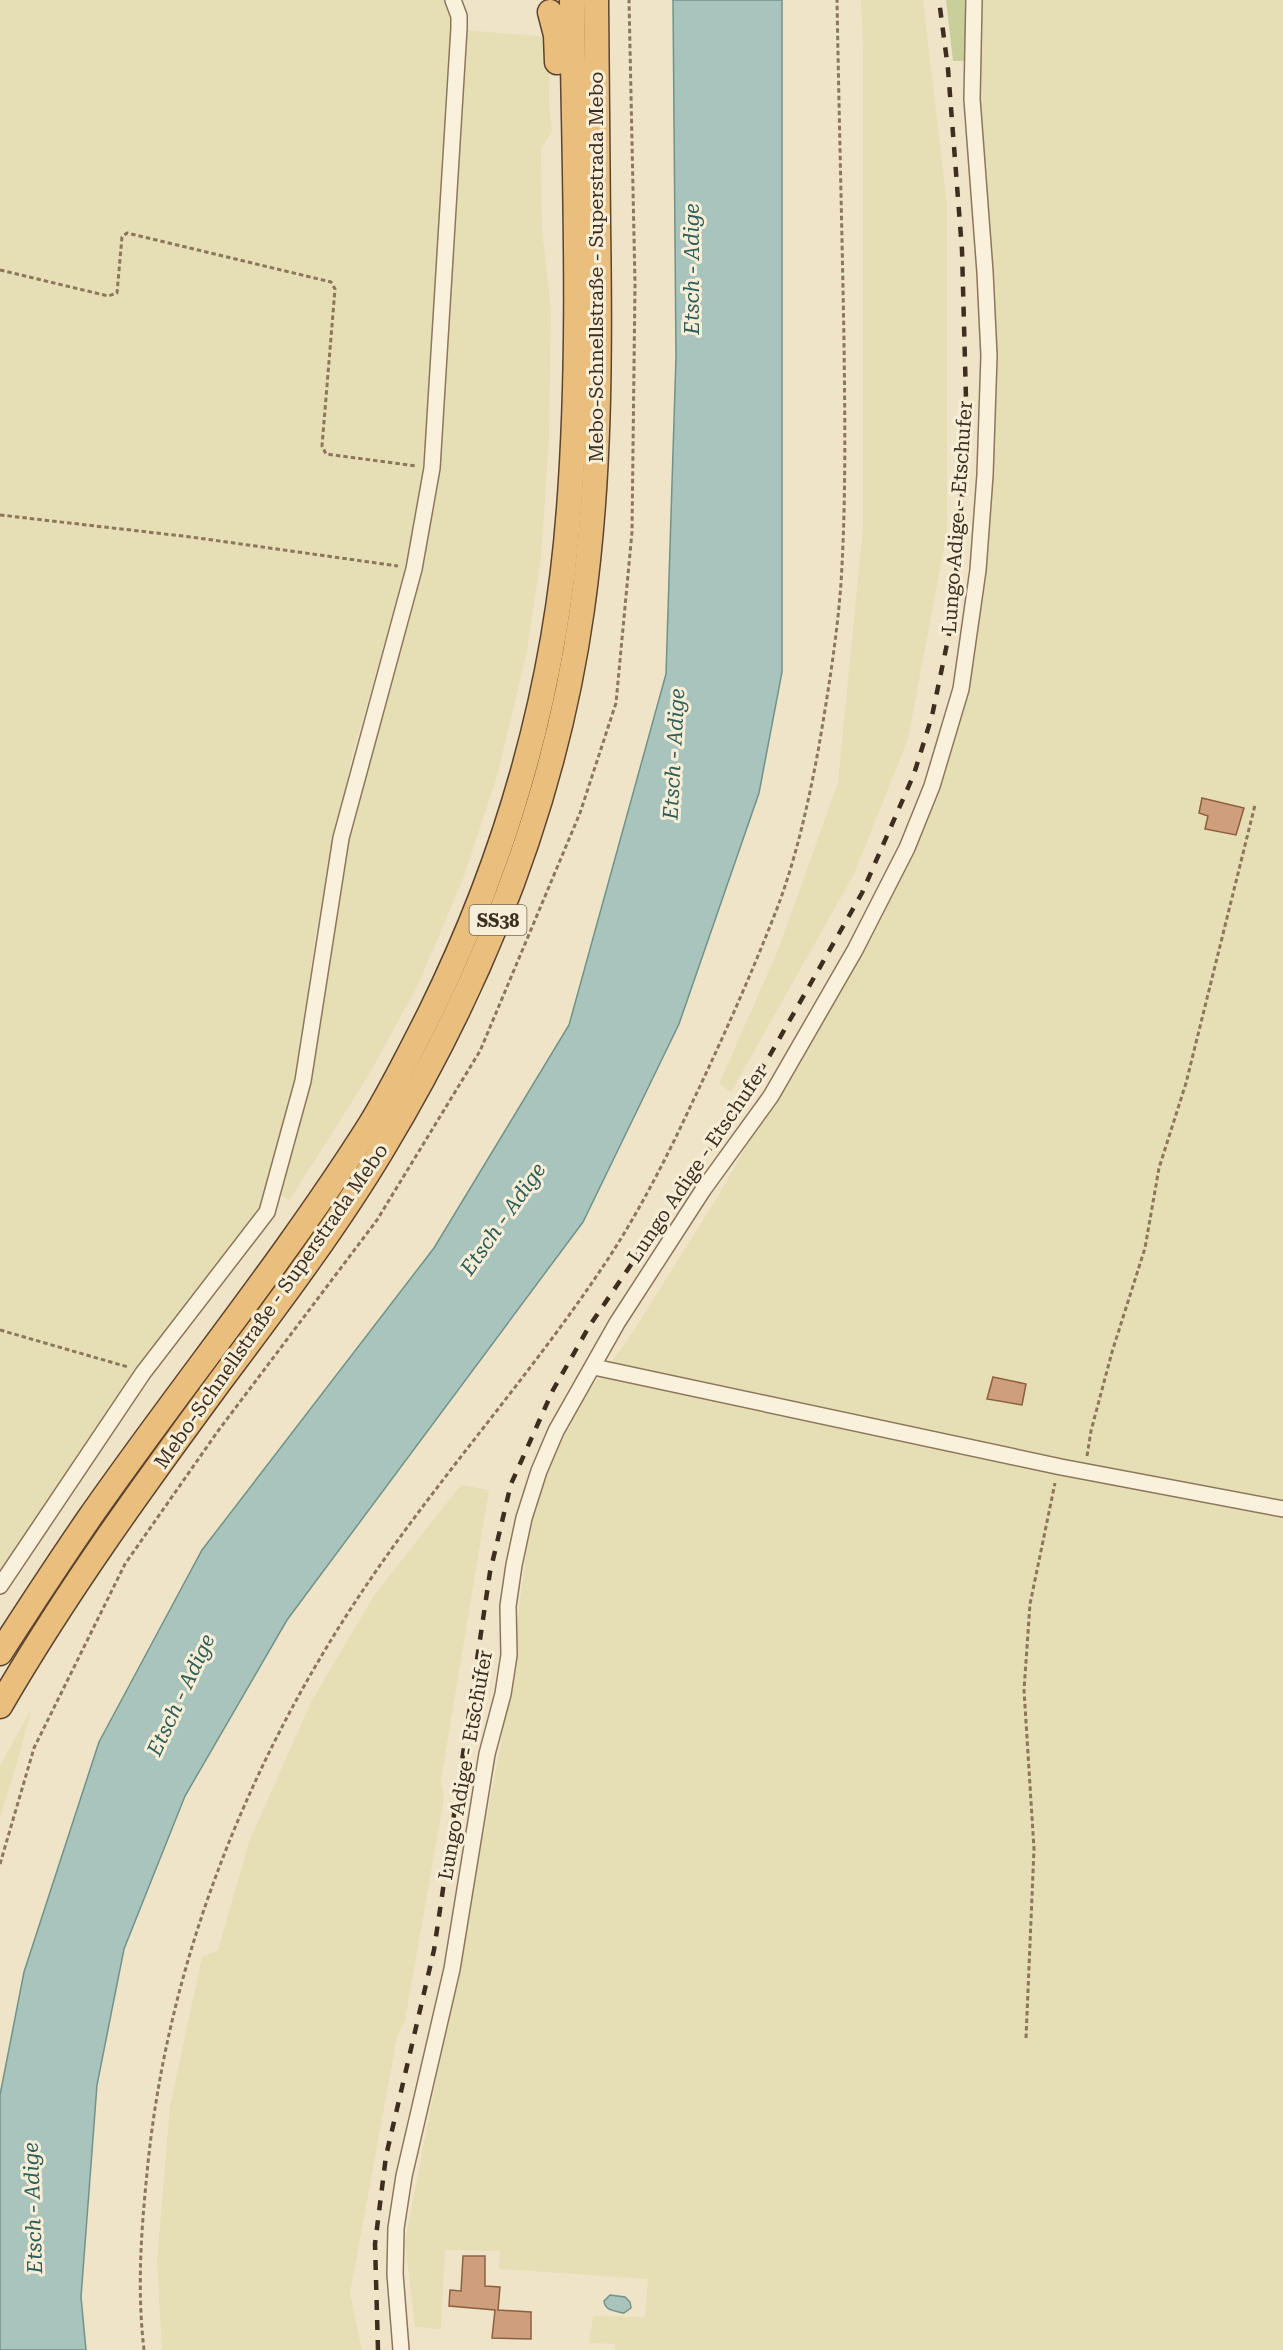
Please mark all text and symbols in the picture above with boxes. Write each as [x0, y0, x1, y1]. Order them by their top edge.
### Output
street label: Mebo-Schnellstraße - Superstrada Mebo [584, 71, 608, 463]
water label: Etsch - Adige [680, 203, 704, 336]
street label: Lungo Adige - Etschufer [937, 400, 977, 634]
water label: Etsch - Adige [659, 688, 689, 821]
road number: SS38 [470, 905, 526, 935]
street label: Lungo Adige - Etschufer [622, 1061, 772, 1267]
street label: Mebo-Schnellstraße - Superstrada Mebo [149, 1139, 393, 1473]
water label: Etsch - Adige [455, 1158, 550, 1280]
water label: Etsch - Adige [142, 1630, 220, 1760]
street label: Lungo Adige - Etschufer [433, 1648, 497, 1882]
water label: Etsch - Adige [19, 2142, 47, 2275]

